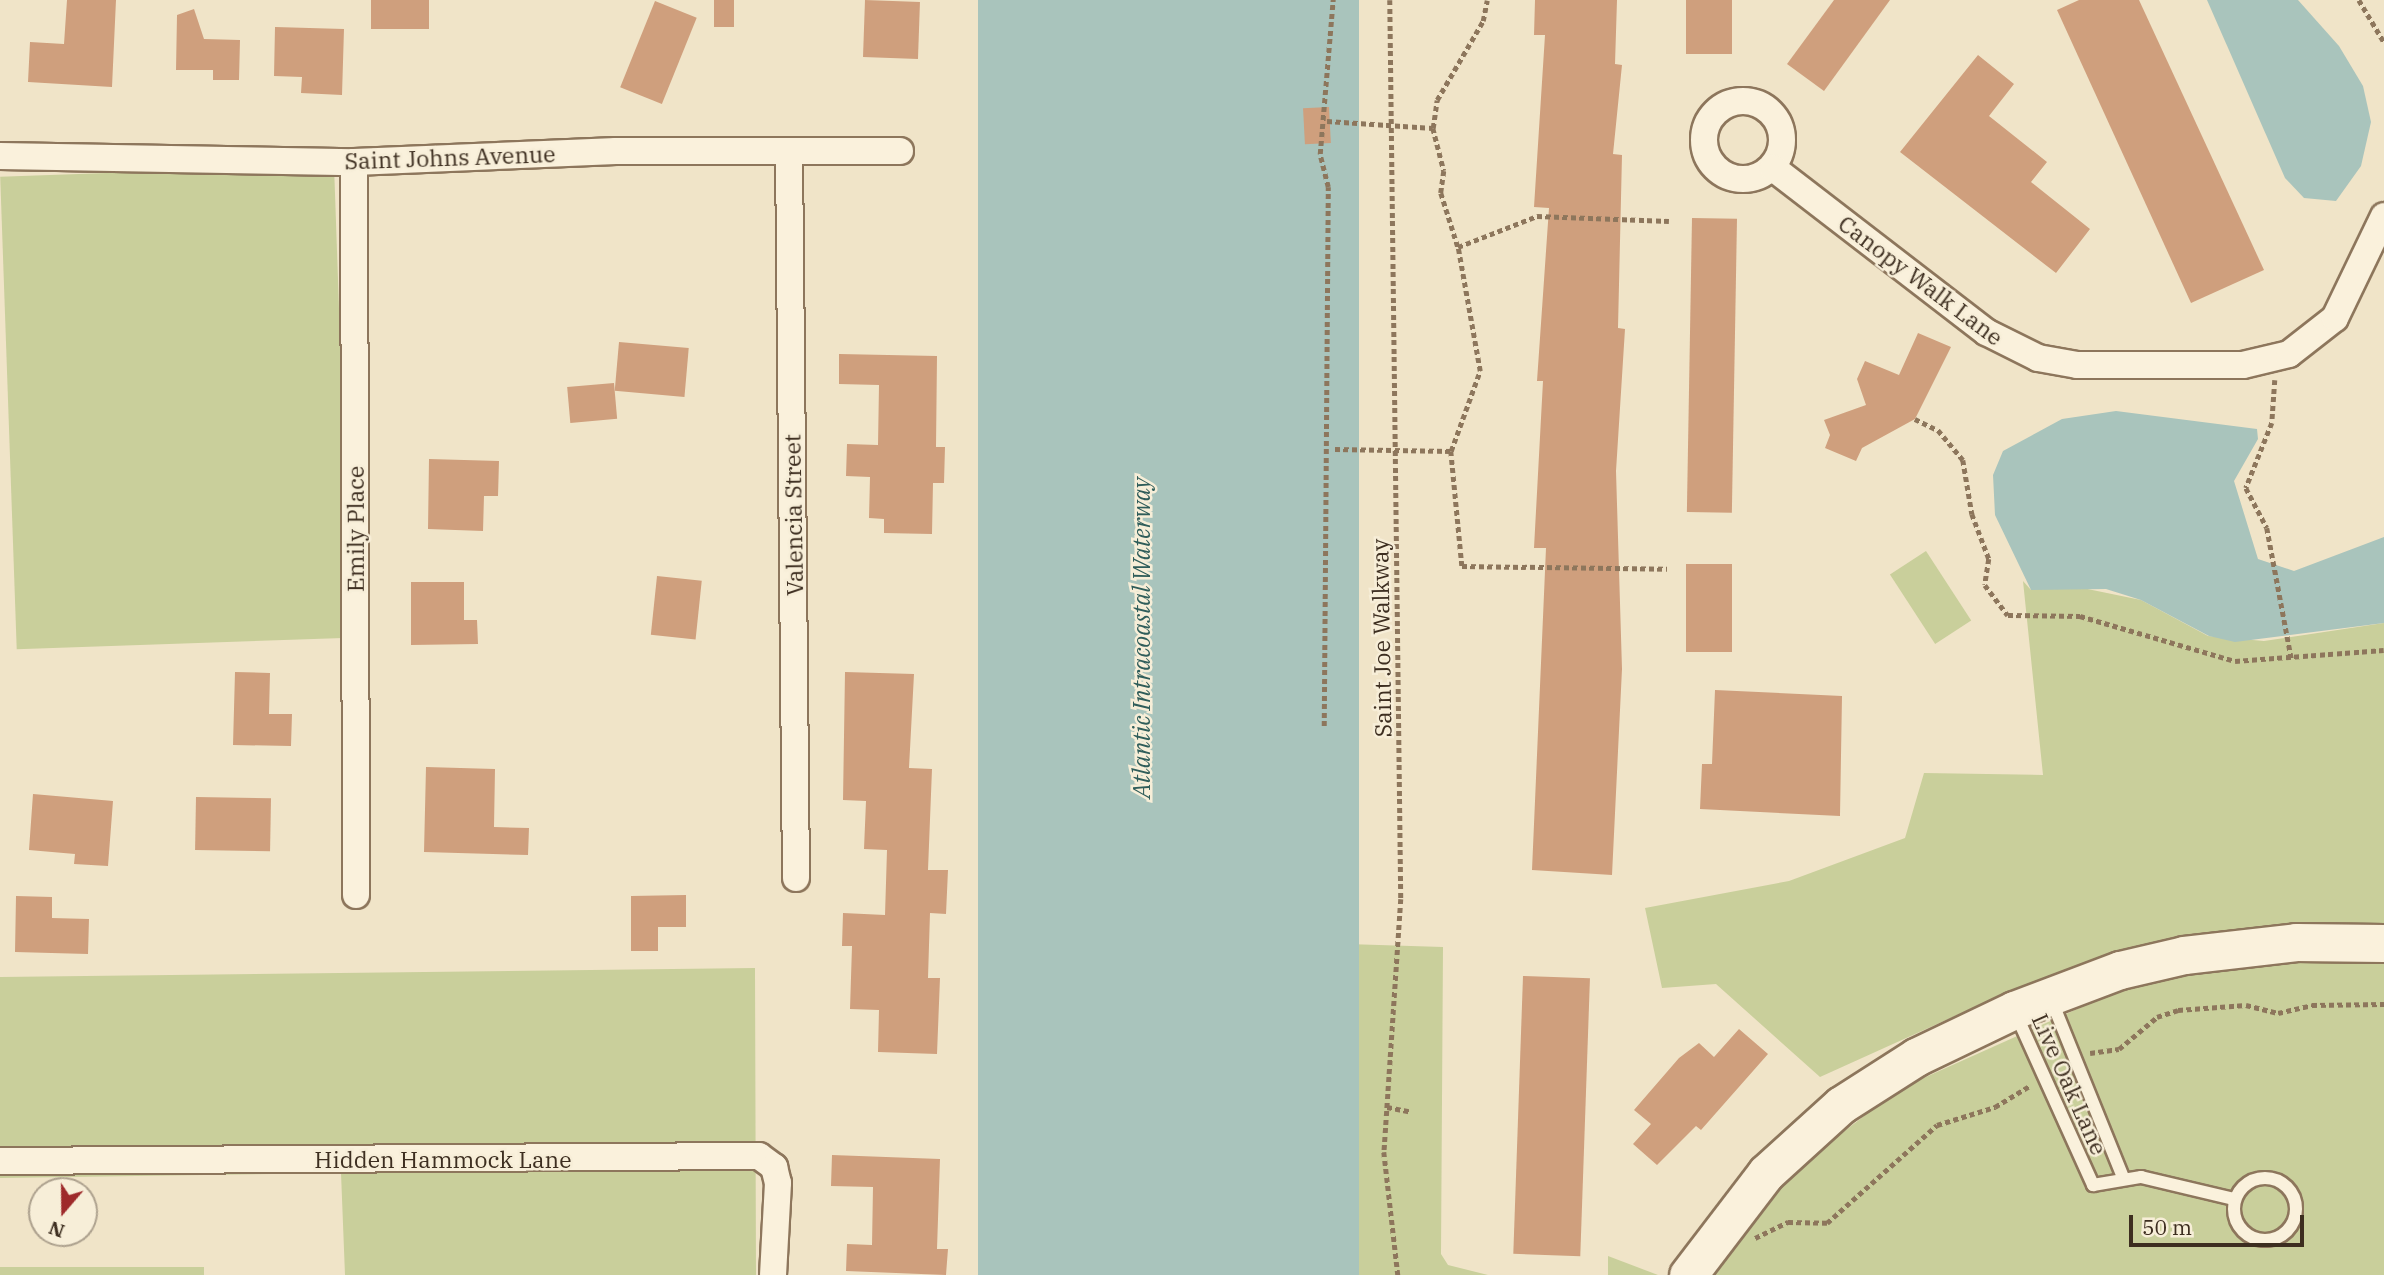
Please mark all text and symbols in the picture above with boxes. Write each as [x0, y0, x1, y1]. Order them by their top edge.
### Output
street label: Saint Johns Avenue [344, 140, 556, 174]
street label: Canopy Walk Lane [1833, 209, 2009, 351]
street label: Valencia Street [778, 434, 808, 596]
street label: Emily Place [341, 466, 369, 592]
water label: Atlantic Intracoastal Waterway [1128, 478, 1156, 798]
street label: Saint Joe Walkway [1365, 538, 1397, 738]
street label: Live Oak Lane [2027, 1009, 2113, 1159]
street label: Hidden Hammock Lane [314, 1145, 572, 1173]
north arrow [28, 1177, 98, 1247]
scale bar [2132, 1202, 2307, 1246]
text: 50 m [2142, 1213, 2192, 1241]
text: N [45, 1216, 68, 1244]

